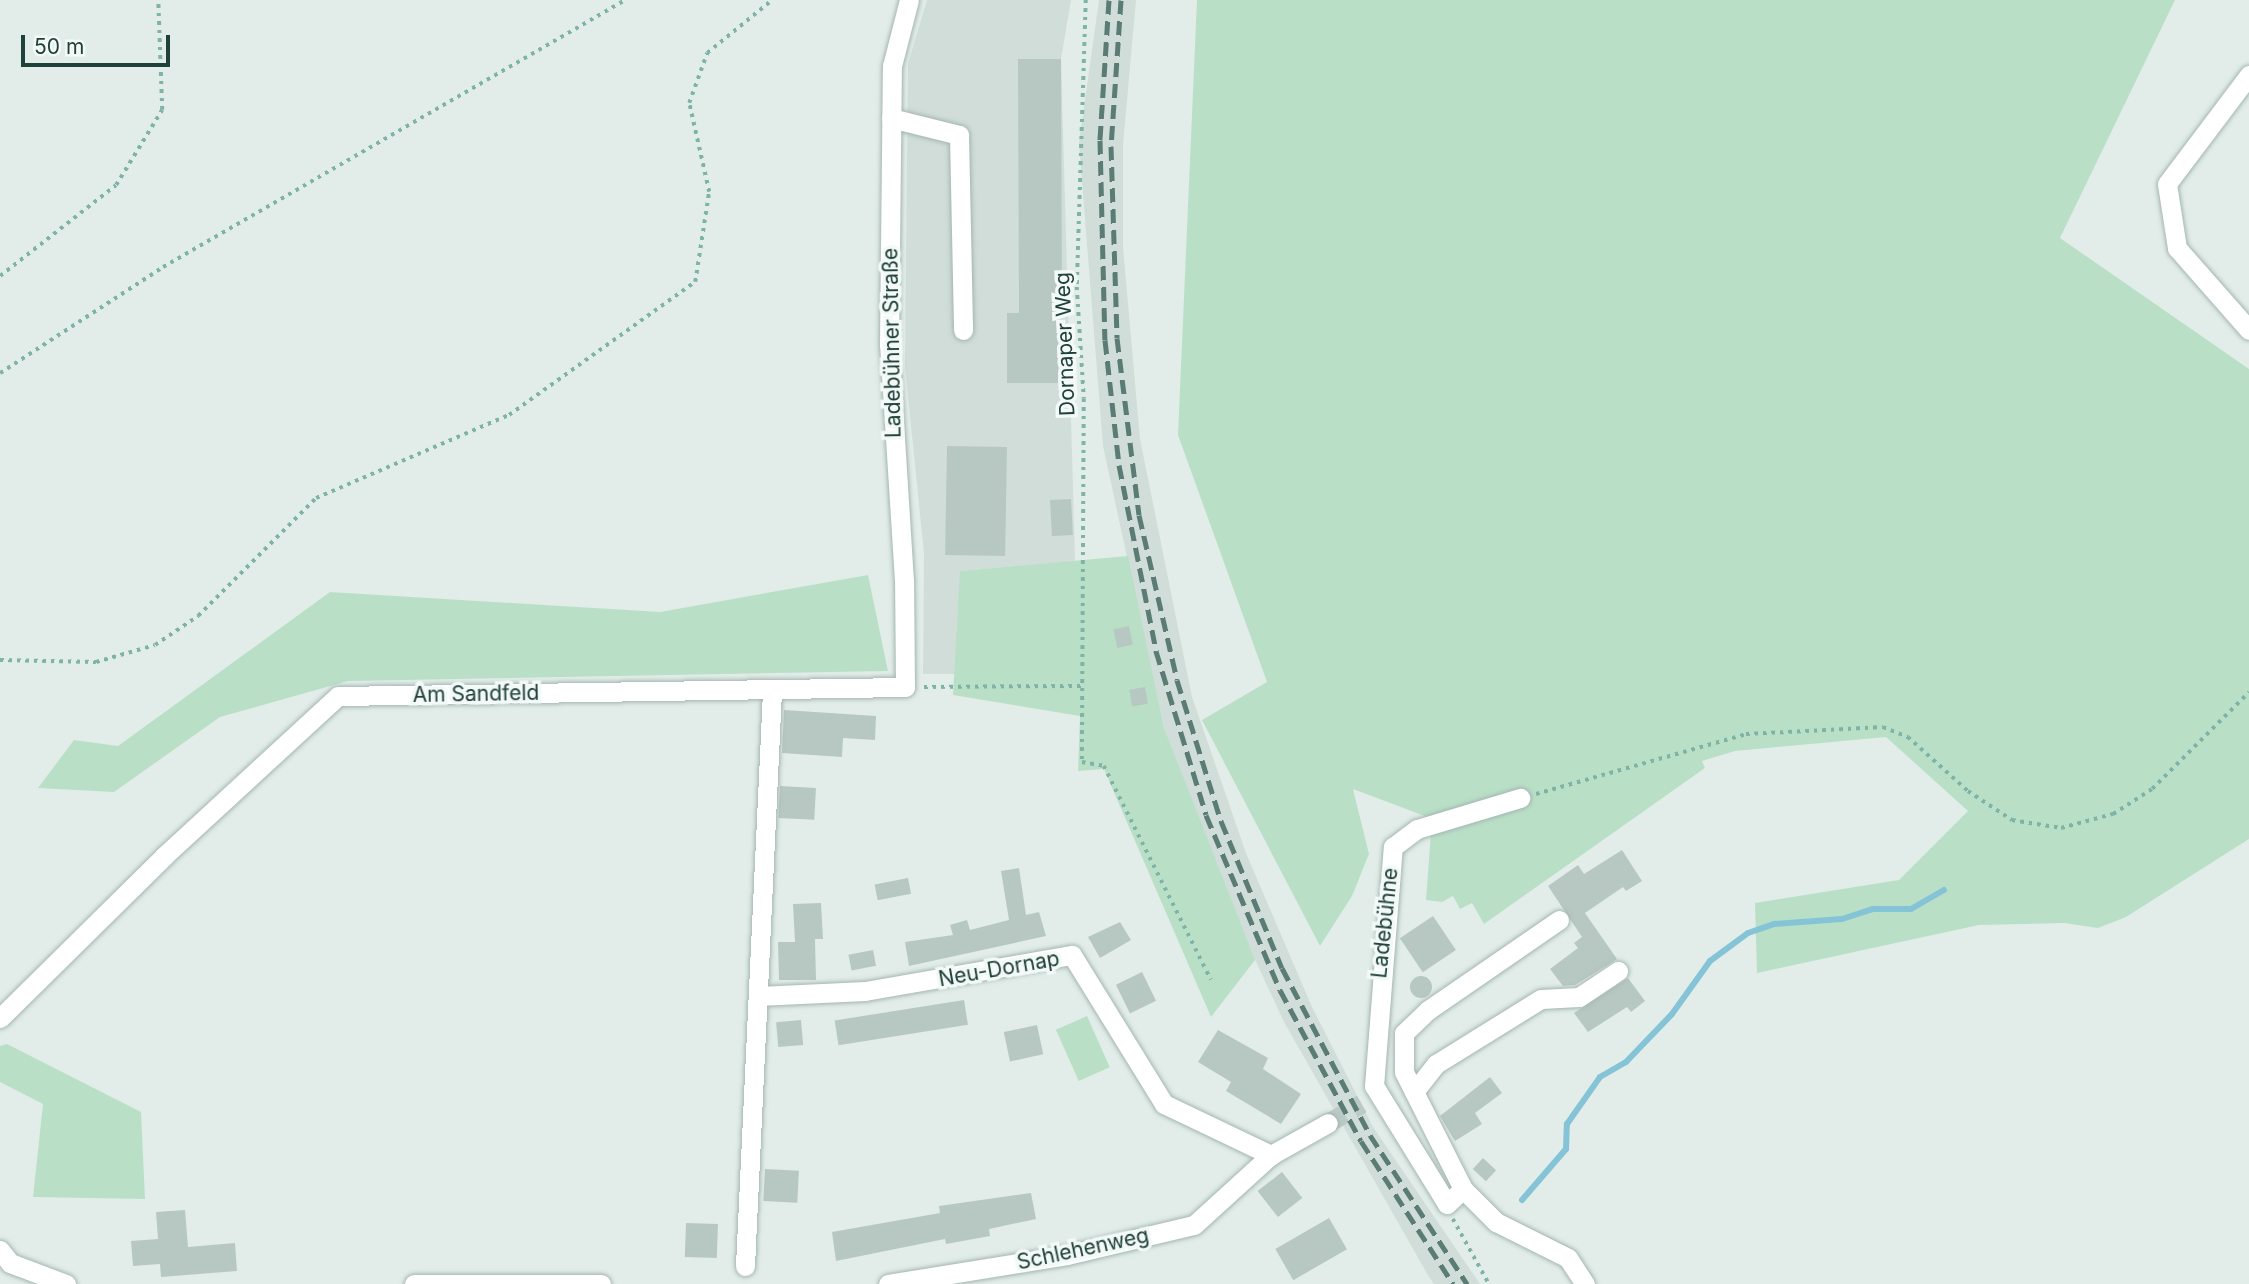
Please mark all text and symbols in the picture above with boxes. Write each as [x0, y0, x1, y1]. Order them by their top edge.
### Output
scale bar [24, 21, 173, 65]
text: 50 m [34, 34, 84, 59]
street label: Ladebühner Straße [878, 248, 906, 438]
street label: Dornaper Weg [1050, 272, 1080, 416]
street label: Am Sandfeld [412, 680, 540, 708]
street label: Ladebühne [1367, 866, 1403, 980]
street label: Neu-Dornap [937, 946, 1061, 992]
street label: Schlehenweg [1015, 1223, 1151, 1275]

